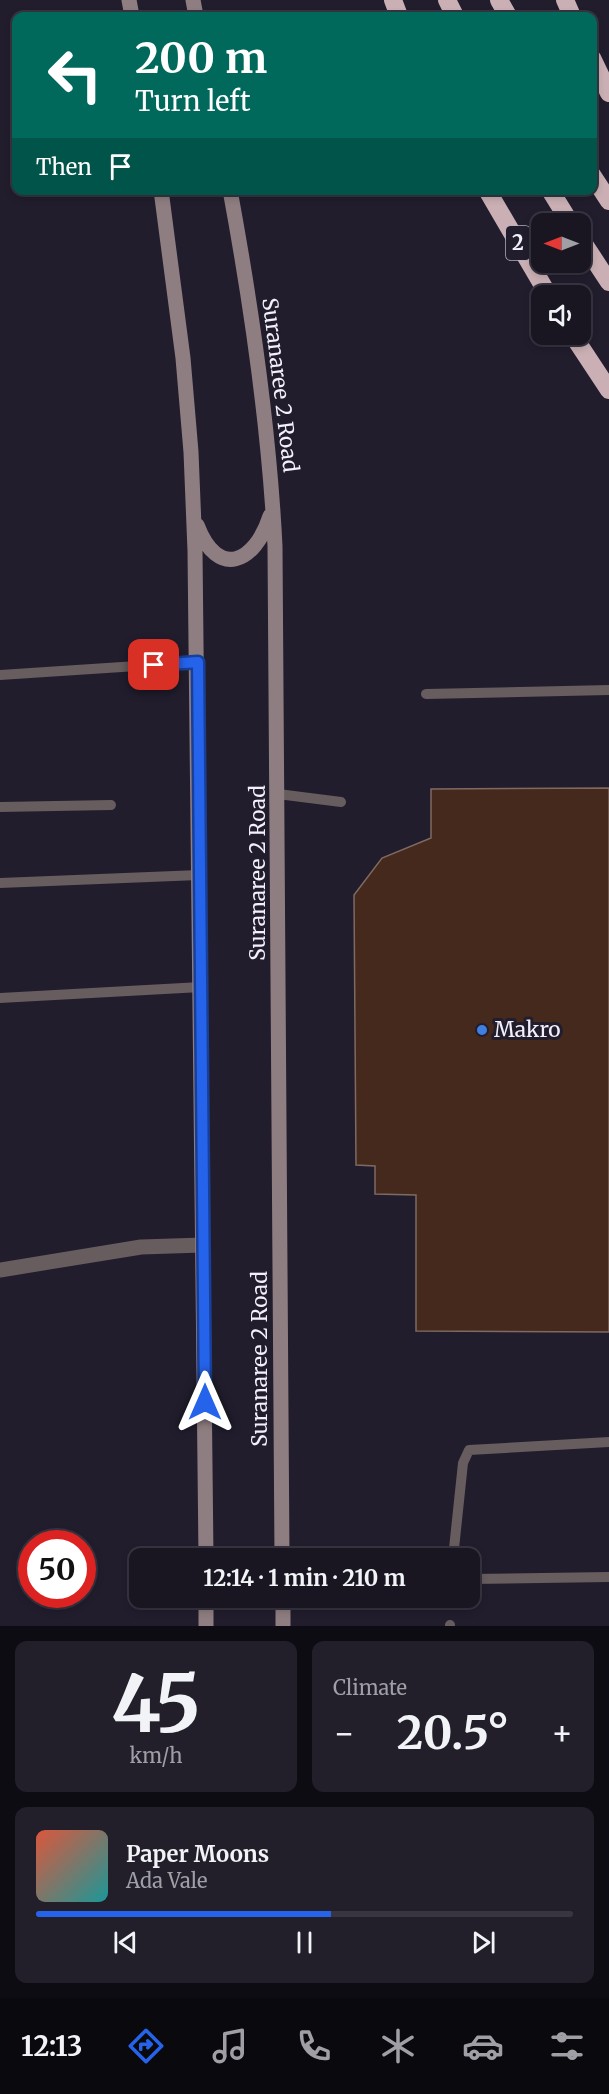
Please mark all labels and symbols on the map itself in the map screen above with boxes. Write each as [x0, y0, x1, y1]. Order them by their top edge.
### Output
north arrow [531, 213, 591, 273]
road number: 2 [506, 226, 530, 260]
street label: Suranaree 2 Road [256, 296, 305, 474]
pin [128, 639, 179, 690]
street label: Suranaree 2 Road [244, 785, 271, 961]
place label: Makro [494, 1016, 561, 1043]
marker: Makro [475, 1023, 489, 1037]
street label: Suranaree 2 Road [246, 1271, 273, 1447]
position arrow [173, 1370, 237, 1434]
speed limit sign: 50 [18, 1530, 96, 1608]

